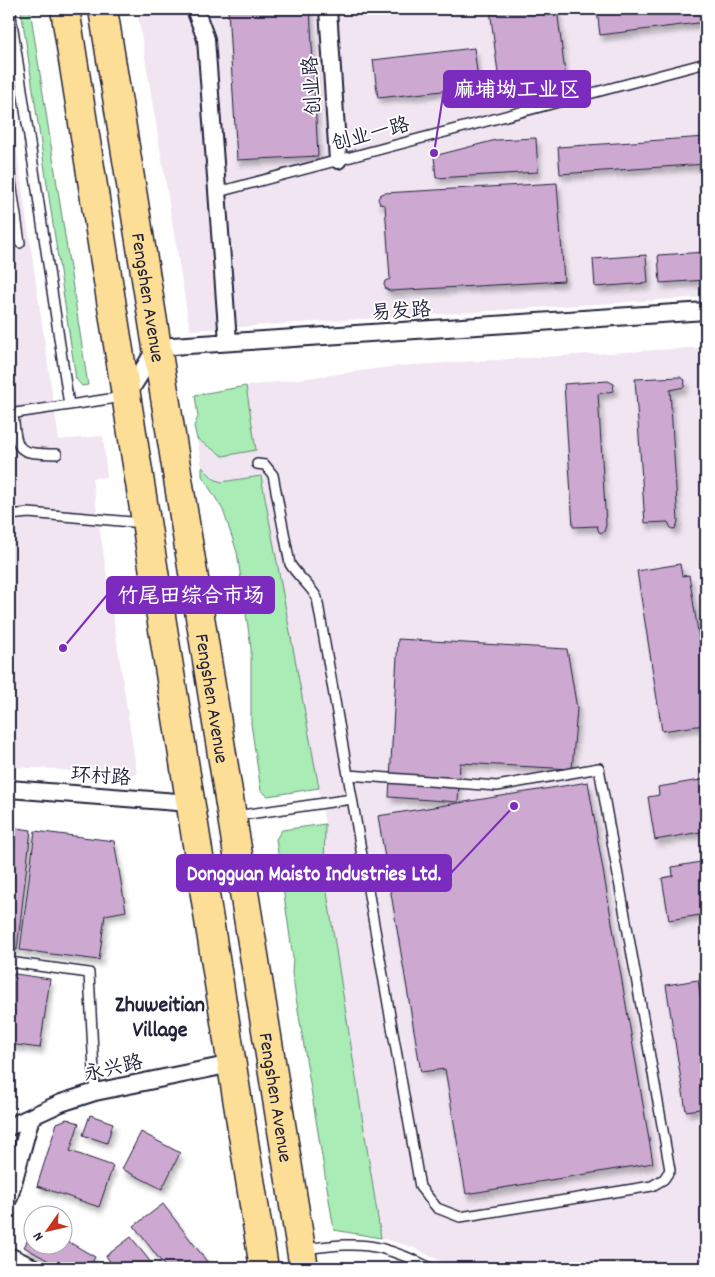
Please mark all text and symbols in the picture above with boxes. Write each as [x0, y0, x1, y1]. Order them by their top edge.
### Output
street label: 创业路 [298, 54, 330, 117]
callout: 麻埔坳工业区 [444, 71, 590, 107]
text: 麻埔坳工业区 [454, 77, 580, 107]
street label: 创业一路 [329, 112, 414, 160]
street label: Fengshen Avenue [122, 231, 170, 365]
street label: 易发路 [370, 297, 433, 329]
callout: 竹尾田综合市场 [107, 577, 274, 613]
text: 竹尾田综合市场 [118, 583, 265, 613]
street label: Fengshen Avenue [186, 632, 234, 766]
street label: 环村路 [70, 762, 133, 794]
callout: Dongguan Maisto Industries Ltd. [177, 855, 451, 891]
text: Dongguan Maisto Industries Ltd. [187, 861, 441, 891]
district label: Zhuweitian Village [115, 991, 205, 1047]
street label: Fengshen Avenue [250, 1031, 298, 1165]
street label: 永兴路 [81, 1049, 147, 1090]
north arrow [22, 1204, 72, 1254]
text: N [29, 1228, 49, 1245]

